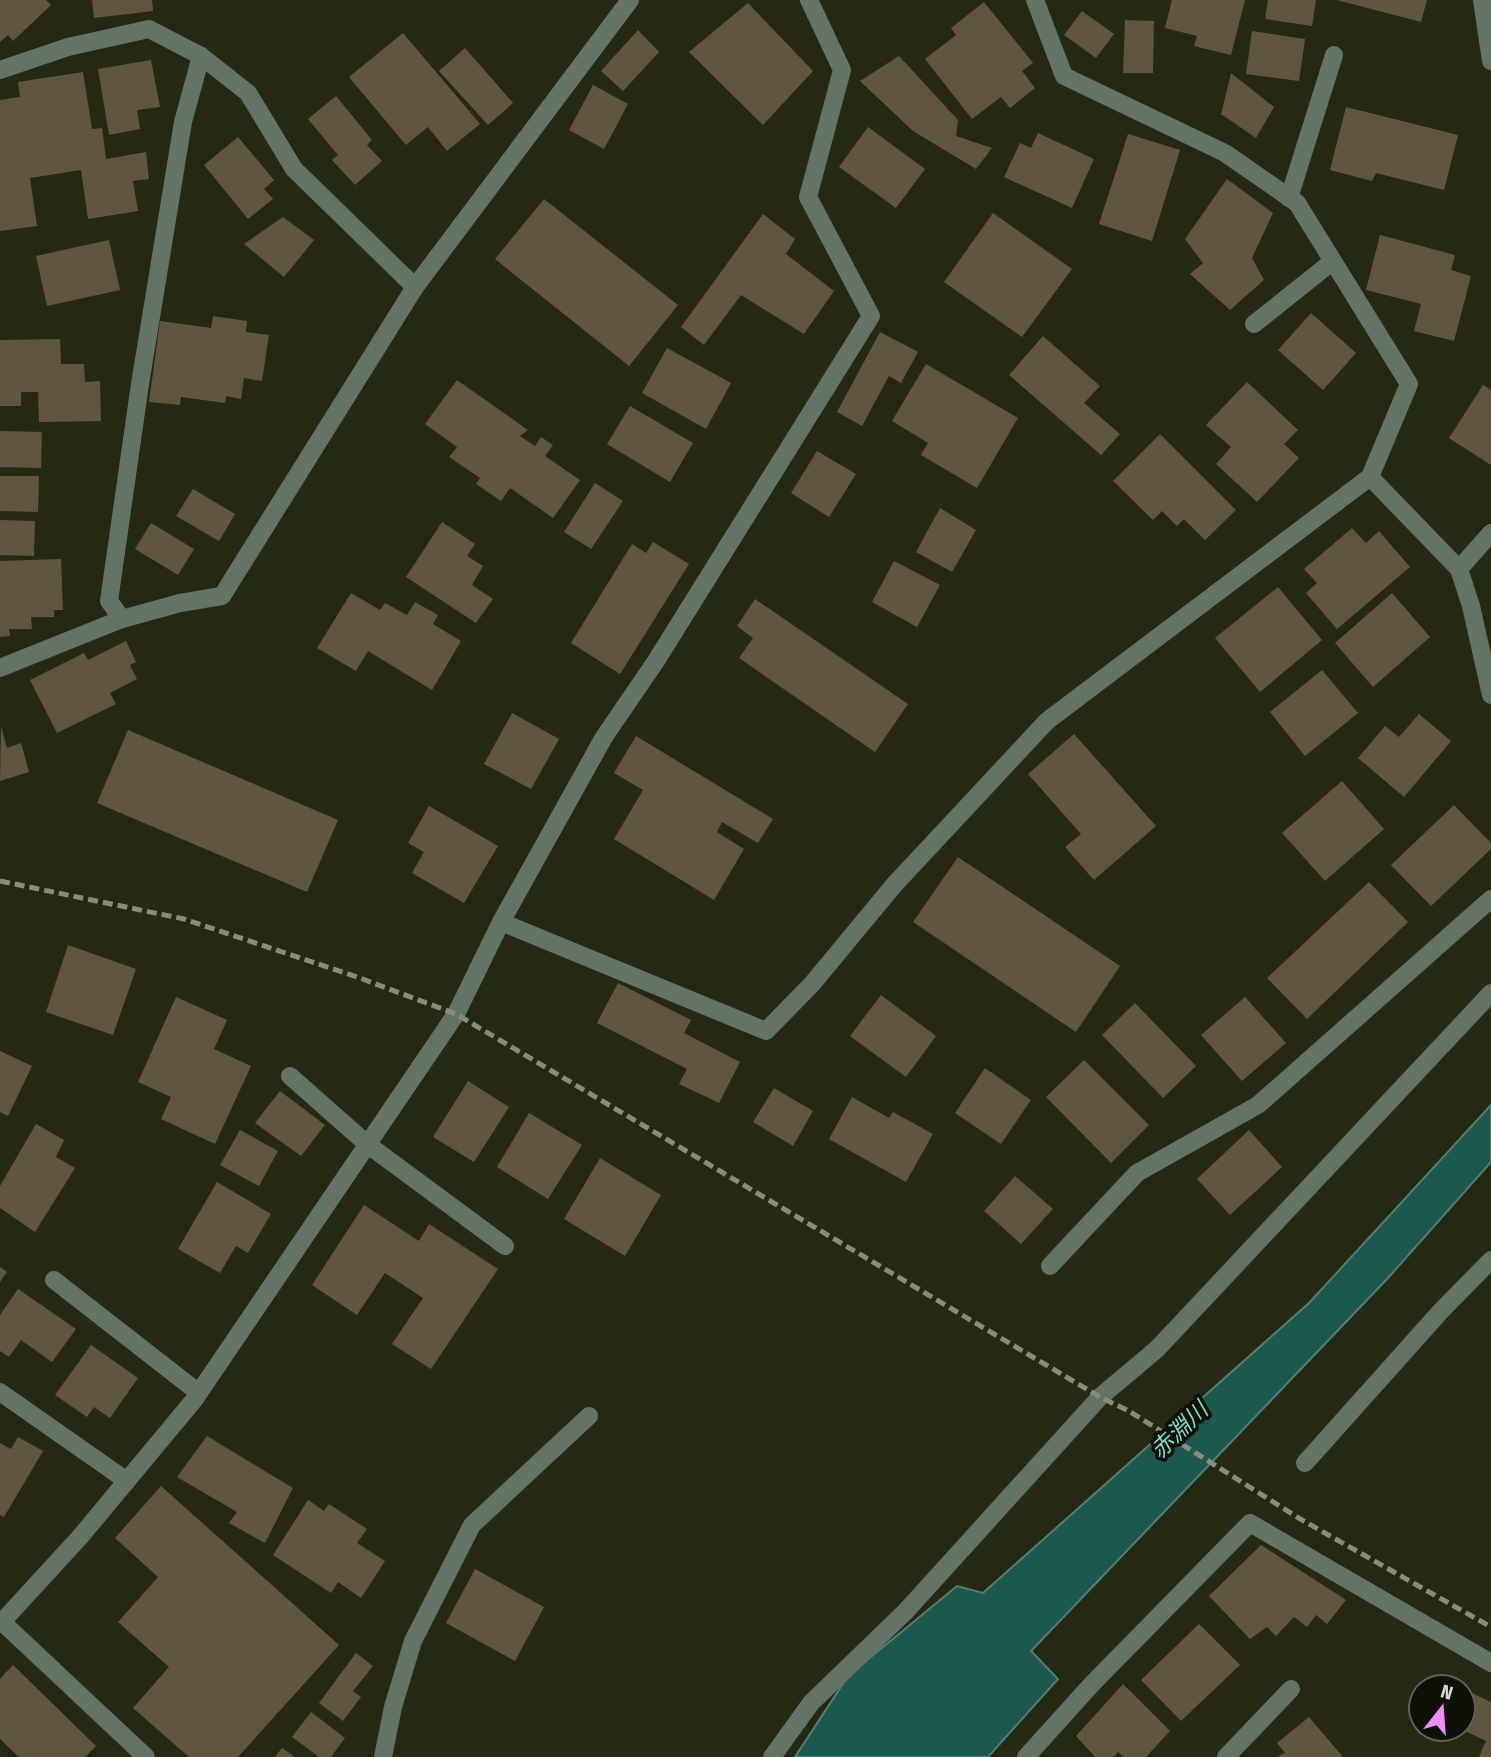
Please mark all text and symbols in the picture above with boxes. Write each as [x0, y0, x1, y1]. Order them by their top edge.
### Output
water label: 赤淵川 [1144, 1394, 1216, 1464]
north arrow [1407, 1673, 1477, 1743]
text: N [1438, 1680, 1456, 1705]

